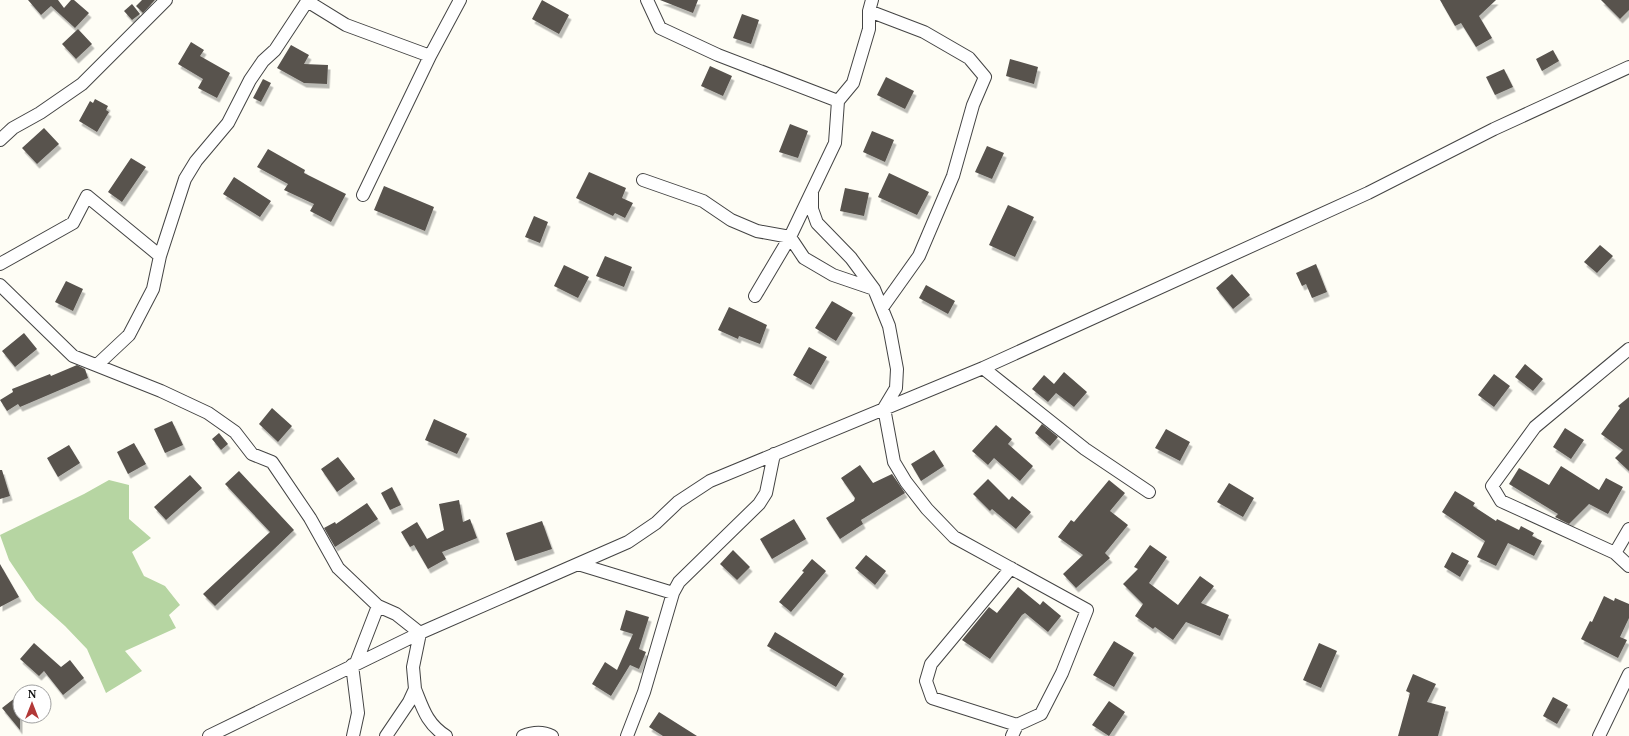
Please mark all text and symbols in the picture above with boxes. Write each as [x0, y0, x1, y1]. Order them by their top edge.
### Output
north arrow [12, 684, 52, 724]
text: N [28, 686, 37, 701]

